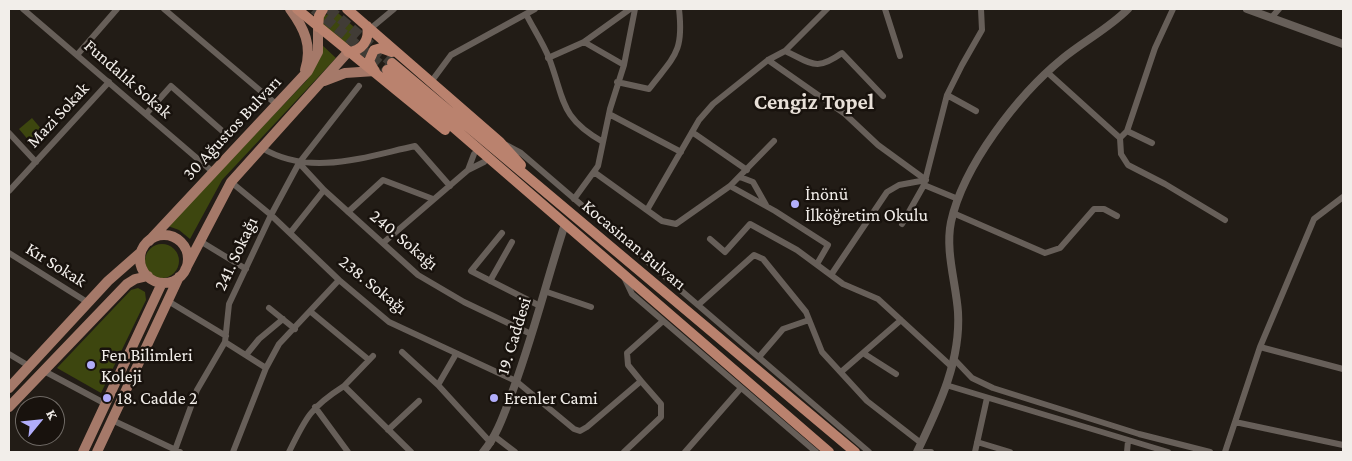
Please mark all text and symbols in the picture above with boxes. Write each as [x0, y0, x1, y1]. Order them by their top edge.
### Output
street label: Fundalık Sokak [79, 35, 177, 123]
street label: 30 Ağustos Bulvarı [178, 71, 286, 185]
street label: Mazi Sokak [22, 78, 94, 152]
district label: Cengiz Topel [754, 89, 874, 115]
place label: İnönü İlköğretim Okulu [805, 183, 928, 225]
street label: Kocasinan Bulvarı [577, 195, 691, 295]
marker: İnönü İlköğretim Okulu [789, 198, 801, 210]
street label: 240. Sokağı [365, 205, 443, 275]
street label: 241. Sokağı [210, 214, 262, 294]
street label: Kır Sokak [22, 238, 90, 292]
street label: 238. Sokağı [334, 251, 412, 319]
street label: 19. Caddesi [492, 295, 536, 377]
place label: Fen Bilimleri Koleji [101, 344, 193, 386]
marker: Fen Bilimleri Koleji [85, 359, 97, 371]
place label: 18. Cadde 2 [117, 387, 198, 409]
place label: Erenler Cami [504, 387, 598, 409]
marker: 18. Cadde 2 [101, 392, 113, 404]
marker: Erenler Cami [488, 392, 500, 404]
north arrow [15, 396, 65, 446]
text: K [43, 407, 62, 422]

